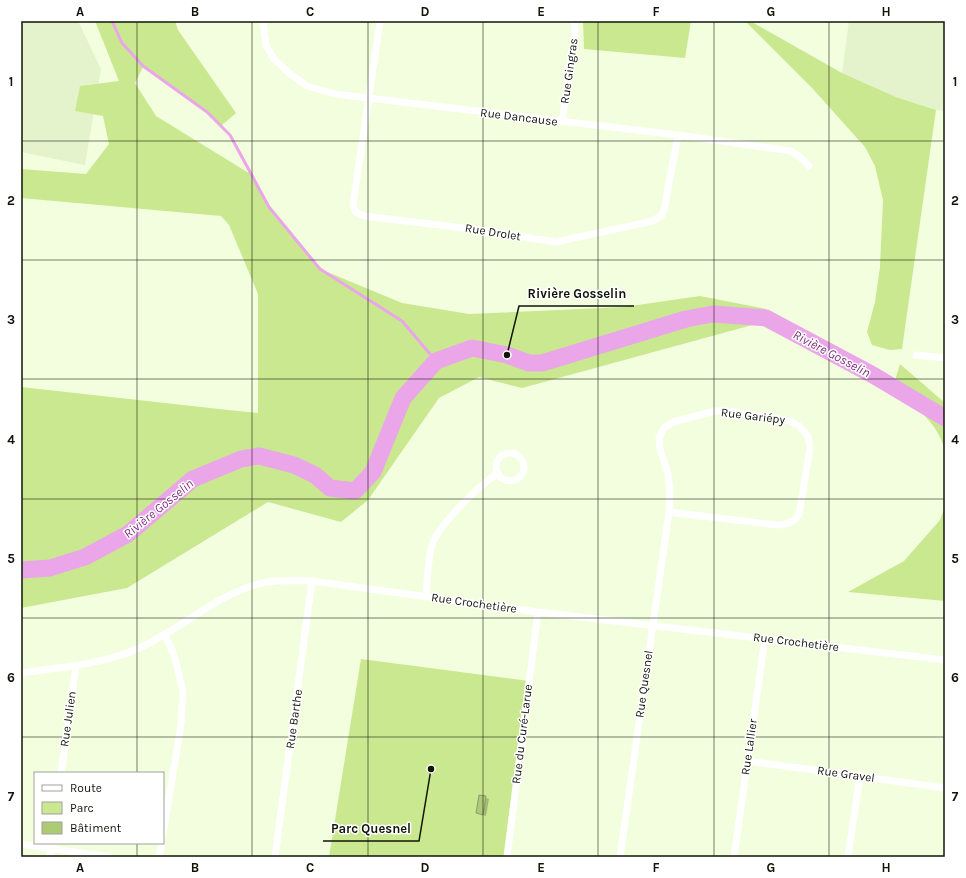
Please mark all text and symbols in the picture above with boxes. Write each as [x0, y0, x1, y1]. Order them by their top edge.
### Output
text: A [76, 4, 84, 19]
text: B [191, 4, 199, 19]
text: C [306, 4, 314, 19]
text: D [421, 4, 430, 19]
text: E [537, 4, 545, 19]
text: F [652, 4, 660, 19]
text: G [767, 4, 775, 19]
text: H [881, 4, 891, 19]
street label: Rue Gingras [557, 37, 581, 105]
text: 1 [9, 74, 13, 89]
text: 1 [953, 74, 957, 89]
street label: Rue Dancause [479, 105, 559, 129]
text: 2 [7, 193, 15, 208]
text: 2 [951, 193, 959, 208]
street label: Rue Drolet [464, 221, 522, 243]
callout: Rivière Gosselin [519, 281, 634, 306]
text: Rivière Gosselin [528, 286, 626, 301]
text: 3 [7, 312, 15, 327]
text: 3 [951, 312, 959, 327]
water label: Rivière Gosselin [791, 327, 873, 380]
street label: Rue Gariépy [720, 405, 786, 427]
text: 4 [7, 432, 15, 447]
text: 4 [951, 432, 959, 447]
water label: Rivière Gosselin [120, 476, 196, 541]
text: 5 [7, 551, 15, 566]
text: 5 [951, 551, 959, 566]
street label: Rue Crochetière [430, 590, 518, 616]
street label: Rue Crochetière [752, 630, 840, 654]
street label: Rue Quesnel [632, 649, 656, 719]
text: 6 [7, 670, 15, 685]
text: 6 [951, 670, 959, 685]
street label: Rue du Curé-Larue [509, 683, 535, 785]
street label: Rue Barthe [283, 688, 305, 750]
street label: Rue Julien [57, 690, 79, 748]
street label: Rue Lallier [738, 717, 760, 776]
street label: Rue Gravel [816, 763, 876, 785]
legend [34, 772, 164, 844]
text: Route [70, 781, 102, 795]
text: 7 [8, 789, 15, 804]
text: 7 [952, 789, 959, 804]
text: Parc [70, 801, 94, 815]
callout: Parc Quesnel [323, 816, 419, 841]
text: Bâtiment [70, 821, 122, 835]
text: Parc Quesnel [331, 821, 411, 836]
text: A [76, 860, 84, 875]
text: B [191, 860, 199, 875]
text: C [306, 860, 314, 875]
text: D [421, 860, 430, 875]
text: E [537, 860, 545, 875]
text: F [652, 860, 660, 875]
text: G [767, 860, 775, 875]
text: H [881, 860, 891, 875]

